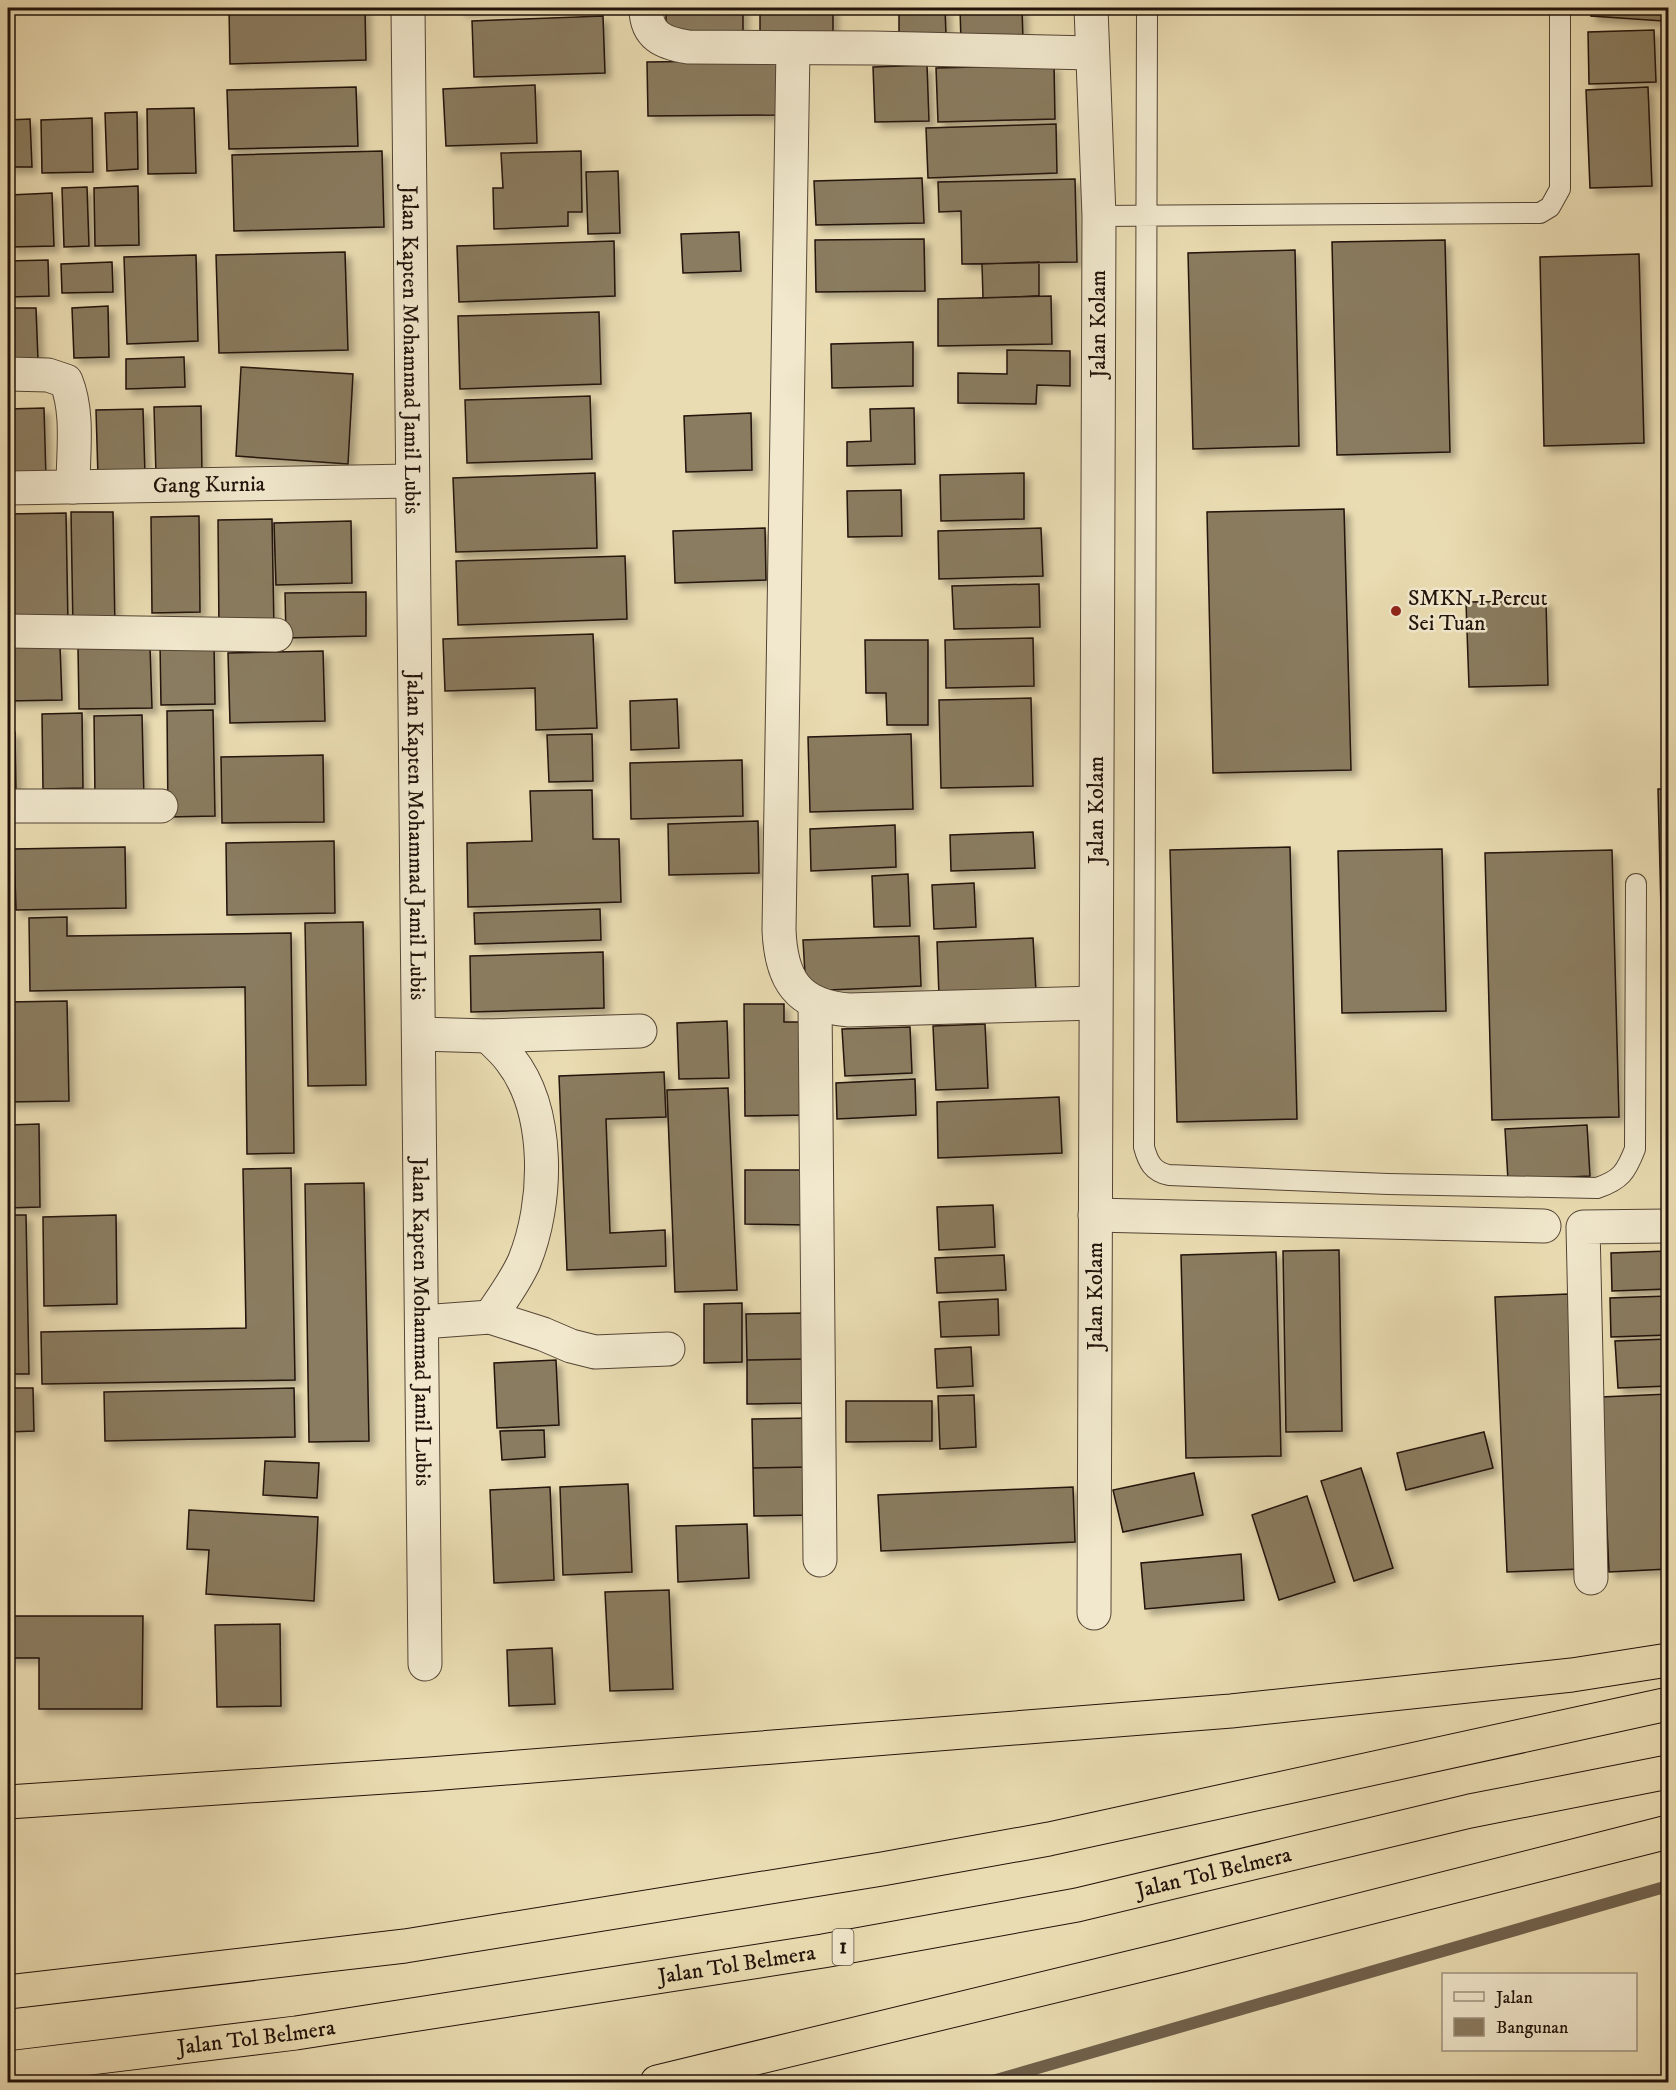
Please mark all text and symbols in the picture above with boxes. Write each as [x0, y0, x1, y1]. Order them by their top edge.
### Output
street label: Jalan Kapten Mohammad Jamil Lubis [396, 184, 426, 514]
street label: Jalan Kolam [1085, 270, 1112, 380]
street label: Gang Kurnia [153, 470, 266, 499]
place label: SMKN 1 Percut Sei Tuan [1408, 585, 1548, 637]
marker: SMKN 1 Percut Sei Tuan [1389, 604, 1403, 618]
street label: Jalan Kapten Mohammad Jamil Lubis [401, 670, 431, 1000]
street label: Jalan Kolam [1083, 756, 1110, 866]
street label: Jalan Kapten Mohammad Jamil Lubis [406, 1155, 437, 1486]
street label: Jalan Kolam [1082, 1242, 1109, 1352]
street label: Jalan Tol Belmera [1131, 1841, 1295, 1904]
road number: 1 [832, 1929, 854, 1965]
street label: Jalan Tol Belmera [654, 1939, 818, 1990]
legend [1442, 1973, 1637, 2051]
text: Jalan [1494, 1987, 1534, 2009]
street label: Jalan Tol Belmera [174, 2014, 338, 2061]
text: Bangunan [1496, 2017, 1569, 2039]

